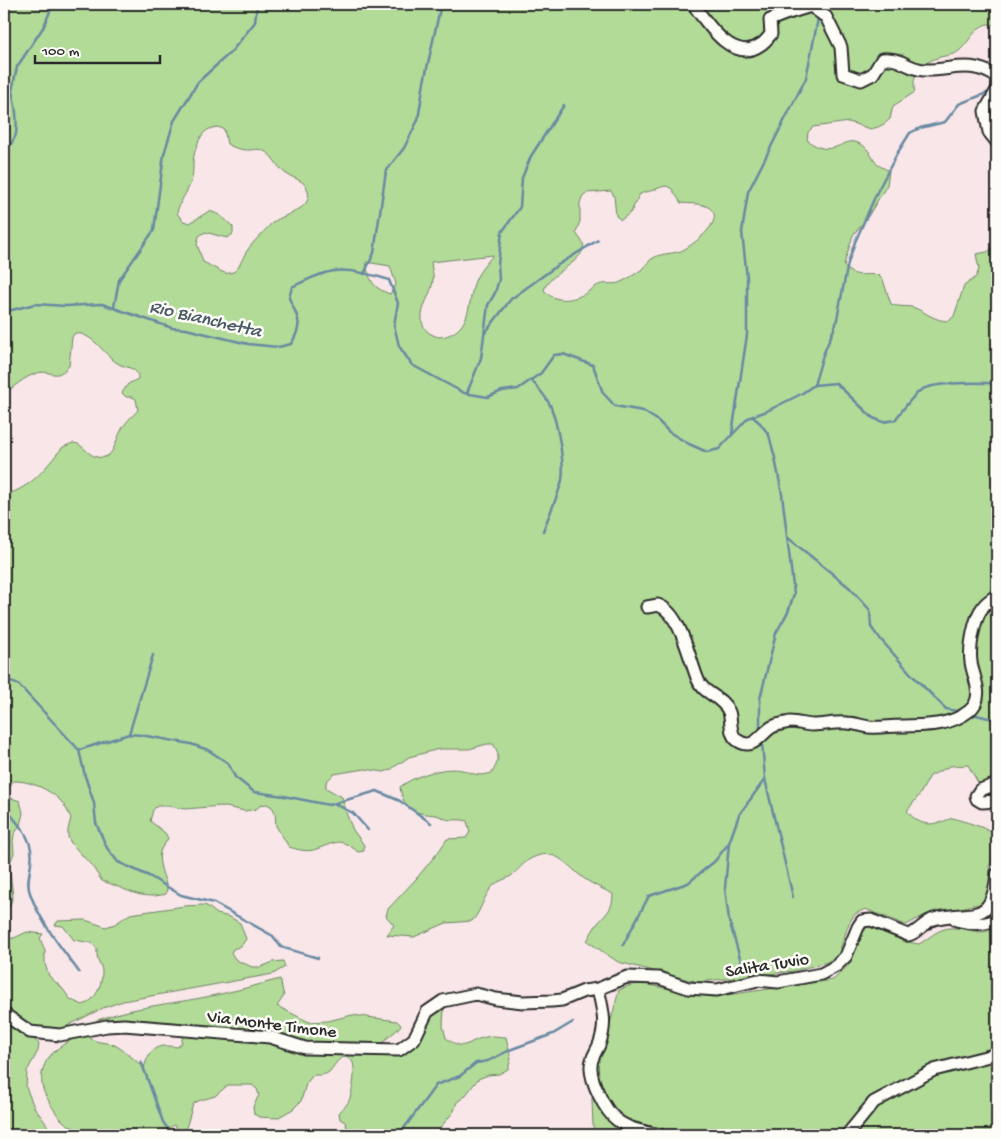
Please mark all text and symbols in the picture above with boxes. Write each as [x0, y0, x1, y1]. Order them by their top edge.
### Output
scale bar [35, 32, 160, 64]
text: 100 m [41, 43, 80, 61]
water label: Rio Bianchetta [147, 296, 265, 345]
street label: Salita Tuvio [724, 949, 811, 983]
street label: Via Monte Timone [205, 1007, 338, 1044]

